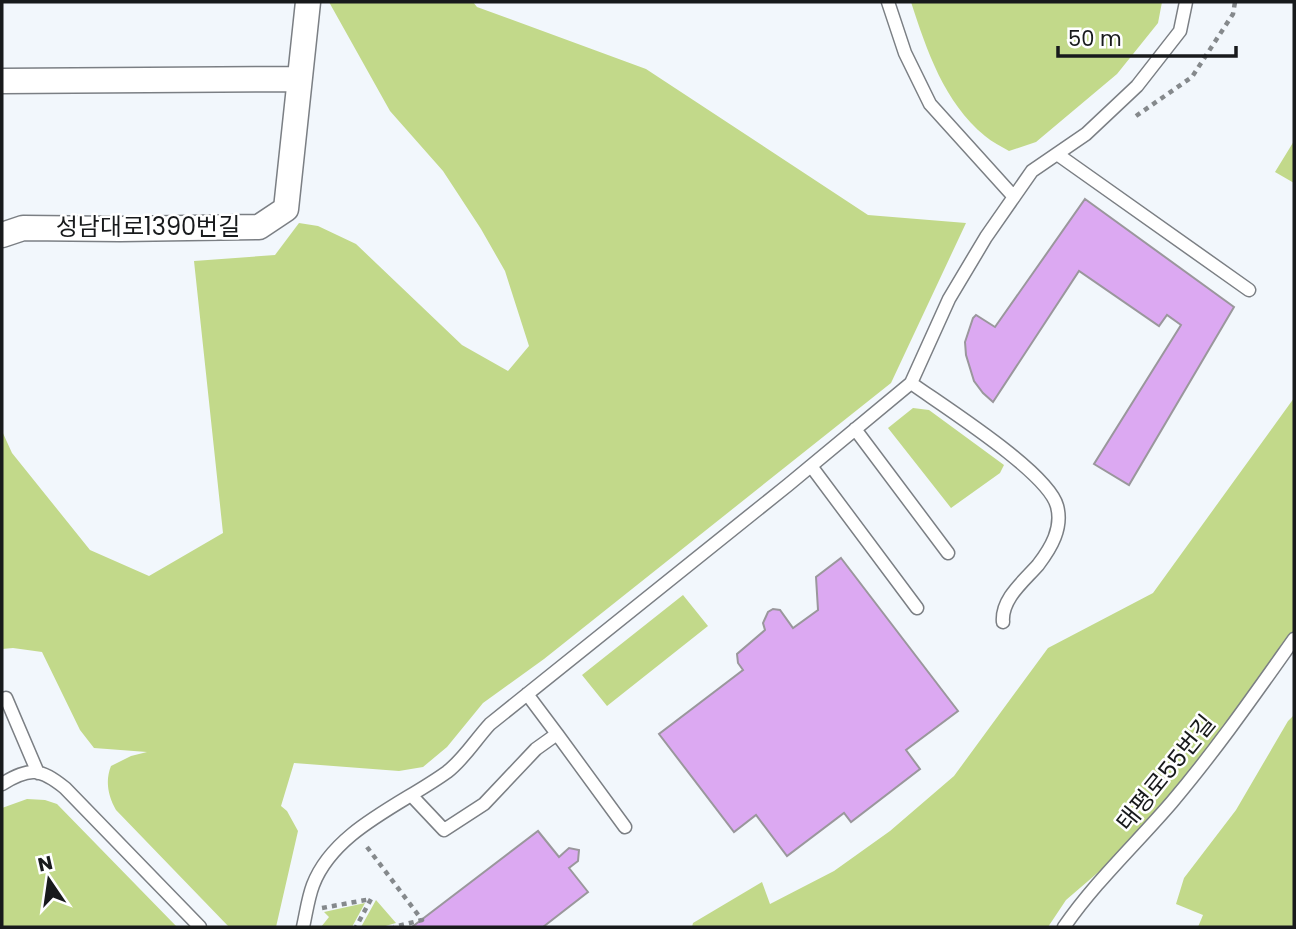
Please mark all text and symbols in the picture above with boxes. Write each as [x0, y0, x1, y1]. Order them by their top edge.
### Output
scale bar [1058, 14, 1236, 58]
text: 50 m [1068, 24, 1122, 53]
street label: 성남대로1390번길 [56, 210, 240, 243]
street label: 태평로55번길 [1109, 708, 1223, 838]
north arrow [14, 845, 84, 915]
text: N [35, 849, 55, 879]

